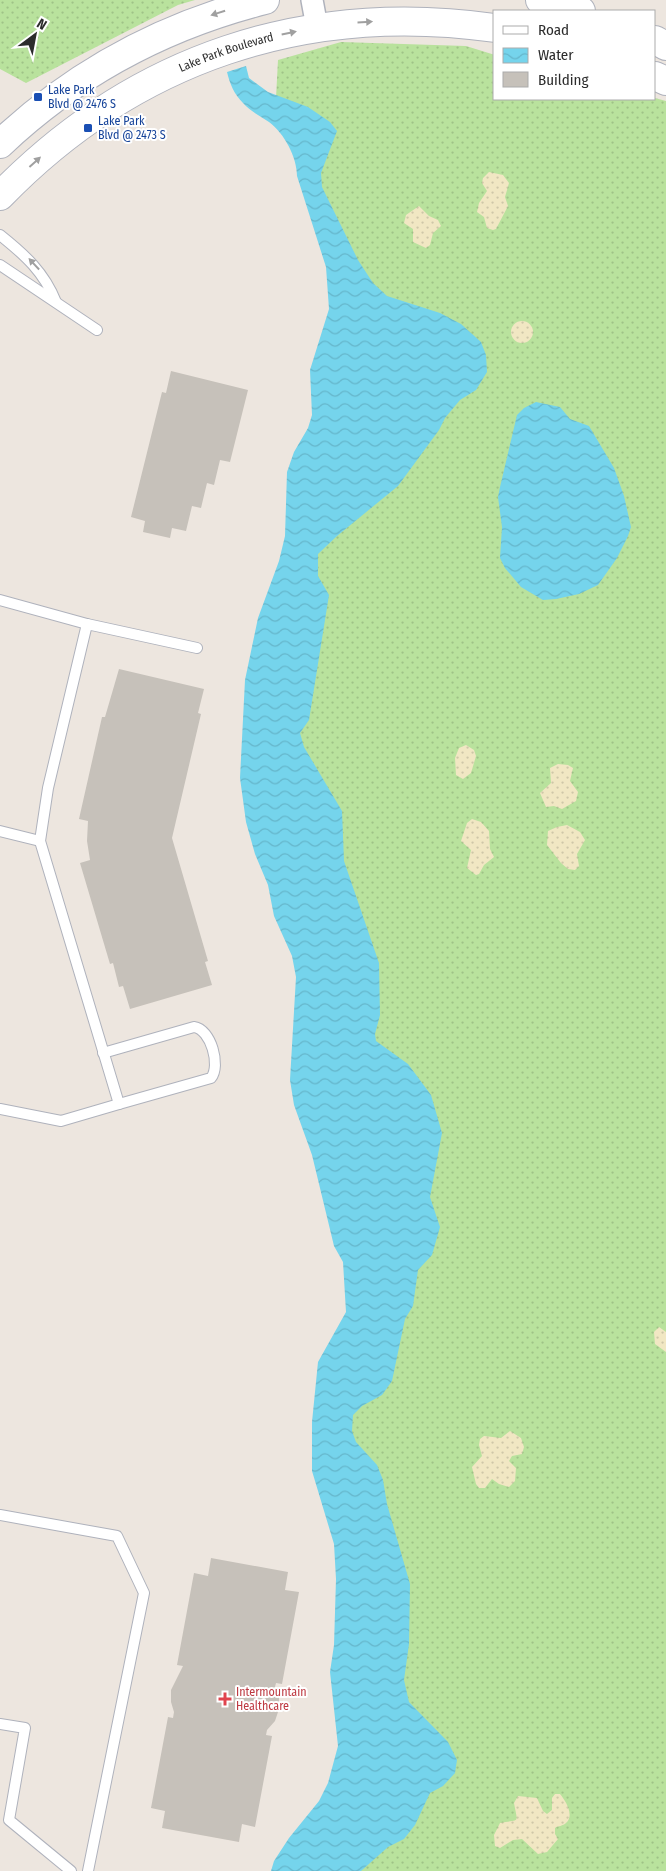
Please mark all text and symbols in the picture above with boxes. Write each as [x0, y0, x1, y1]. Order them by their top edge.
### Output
north arrow [10, 10, 60, 60]
one-way arrow [211, 10, 226, 18]
legend [493, 10, 656, 100]
text: N [34, 15, 50, 34]
one-way arrow [357, 18, 373, 26]
text: Road [538, 21, 569, 39]
one-way arrow [281, 28, 297, 36]
street label: Lake Park Boulevard [177, 30, 275, 75]
text: Water [538, 46, 574, 64]
text: Building [538, 71, 589, 89]
place label: Lake Park Blvd @ 2476 S [48, 83, 116, 111]
marker: Lake Park Blvd @ 2476 S [32, 91, 44, 103]
place label: Lake Park Blvd @ 2473 S [98, 114, 166, 142]
marker: Lake Park Blvd @ 2473 S [82, 122, 94, 134]
one-way arrow [28, 156, 40, 168]
one-way arrow [28, 258, 39, 270]
place label: Intermountain Healthcare [236, 1685, 307, 1713]
marker: Intermountain Healthcare [218, 1692, 232, 1706]

